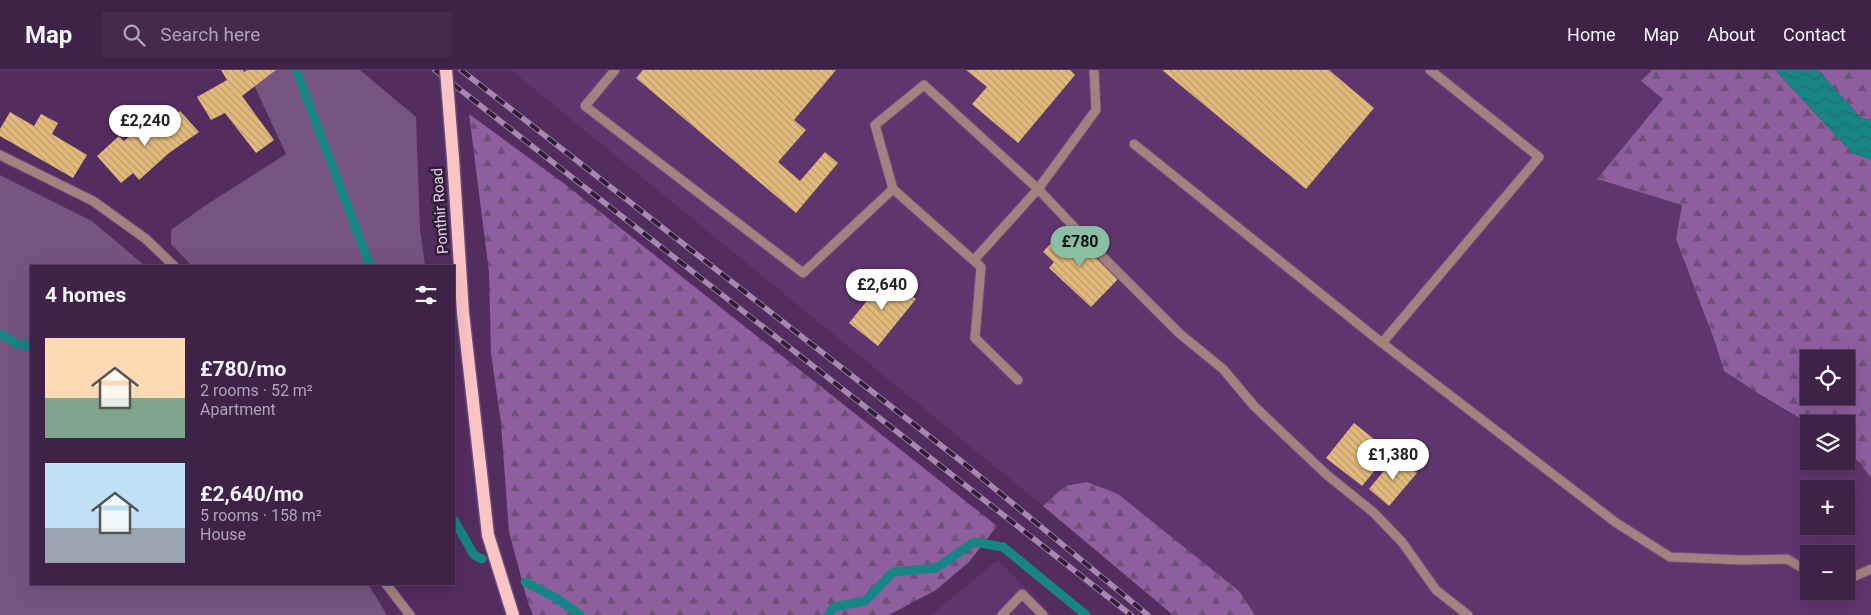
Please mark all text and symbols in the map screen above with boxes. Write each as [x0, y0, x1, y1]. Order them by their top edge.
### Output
search box [102, 12, 452, 57]
text: Map [25, 21, 72, 49]
icon: search [120, 21, 148, 49]
text: Search here [160, 23, 260, 46]
text: Home [1567, 24, 1616, 45]
text: Map [1644, 24, 1679, 45]
text: About [1707, 24, 1755, 45]
text: Contact [1783, 24, 1846, 45]
pin: £2,240 [104, 104, 186, 147]
text: £2,240 [120, 111, 170, 130]
street label: Ponthir Road [428, 167, 452, 255]
pin: £780 [1050, 226, 1110, 268]
text: £780 [1061, 232, 1099, 251]
pin: £2,640 [841, 268, 923, 311]
text: £2,640 [857, 275, 907, 294]
icon: filters [412, 281, 440, 309]
text: 4 homes [45, 283, 126, 307]
map controls [1800, 350, 1855, 600]
button: locate [1800, 350, 1855, 405]
text: £780/mo [200, 357, 286, 381]
icon: home [85, 358, 145, 418]
text: 2 rooms · 52 m² [200, 381, 313, 400]
text: Apartment [200, 400, 276, 419]
button: layers [1800, 415, 1855, 470]
pin: £1,380 [1352, 438, 1434, 481]
text: £1,380 [1368, 445, 1418, 464]
button: + [1800, 480, 1855, 535]
text: £2,640/mo [200, 482, 304, 506]
icon: home [85, 483, 145, 543]
text: 5 rooms · 158 m² [200, 506, 322, 525]
text: House [200, 525, 246, 544]
button: − [1800, 545, 1855, 600]

